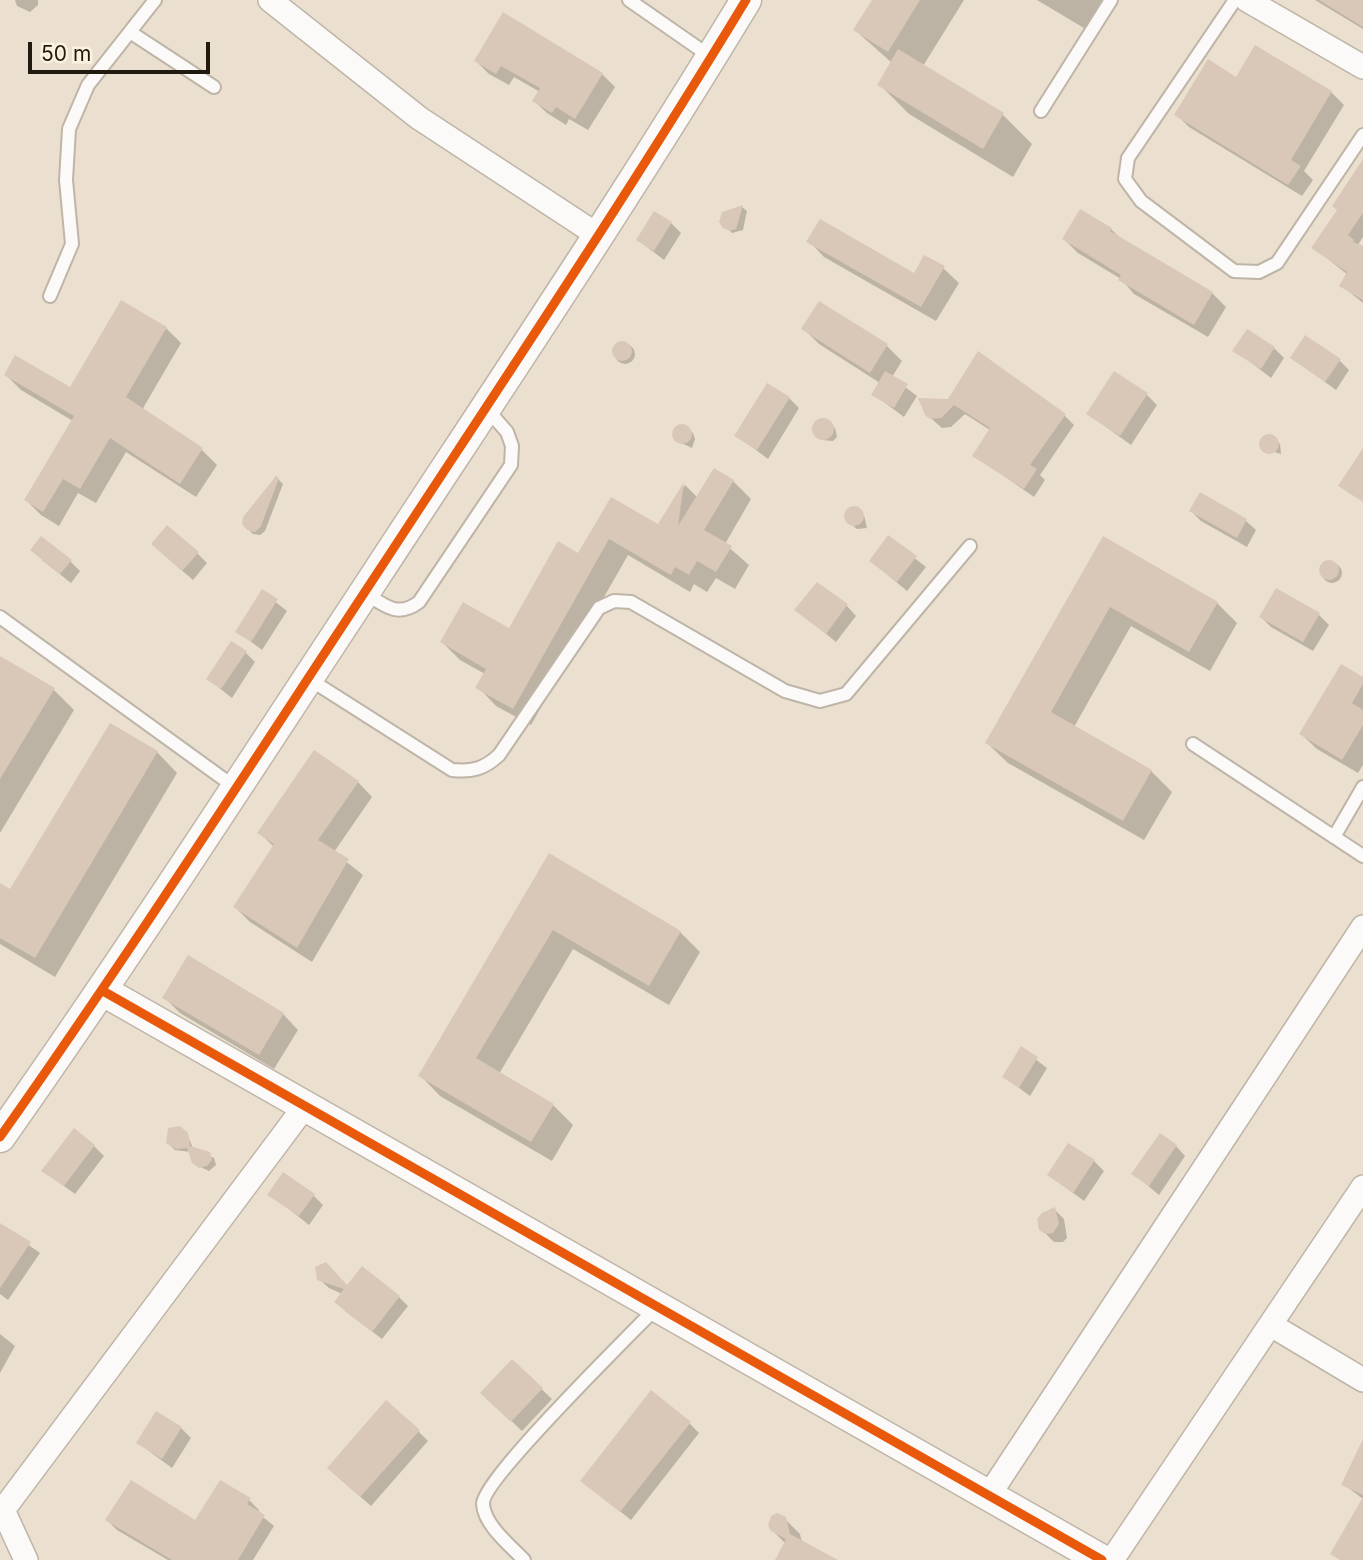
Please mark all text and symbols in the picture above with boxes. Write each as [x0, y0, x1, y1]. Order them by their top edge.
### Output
scale bar [32, 28, 214, 72]
text: 50 m [41, 41, 91, 66]

